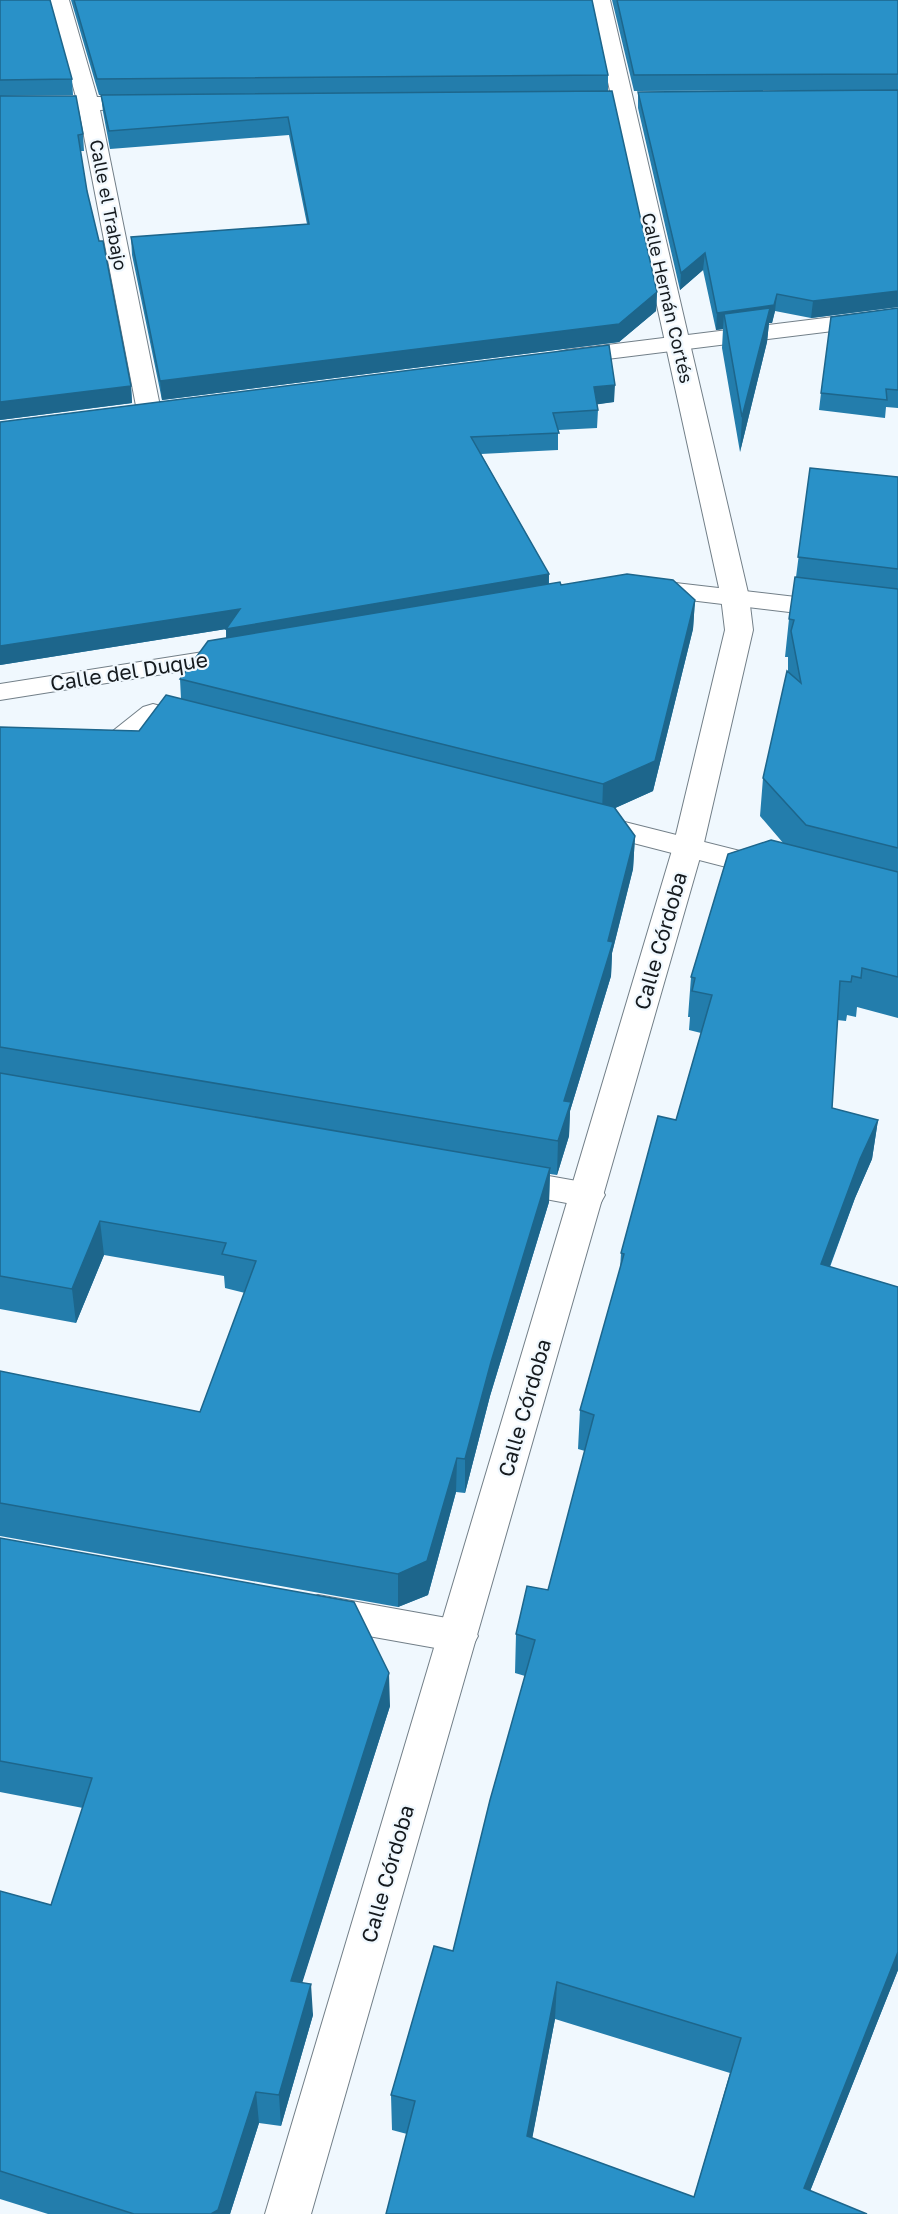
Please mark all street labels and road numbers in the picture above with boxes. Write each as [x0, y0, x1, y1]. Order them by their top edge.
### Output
street label: Calle el Trabajo [86, 138, 132, 272]
street label: Calle Hernán Cortés [638, 210, 698, 385]
street label: Calle del Duque [48, 646, 209, 696]
street label: Calle Córdoba [628, 869, 692, 1013]
street label: Calle Córdoba [492, 1336, 556, 1480]
street label: Calle Córdoba [355, 1802, 419, 1946]

